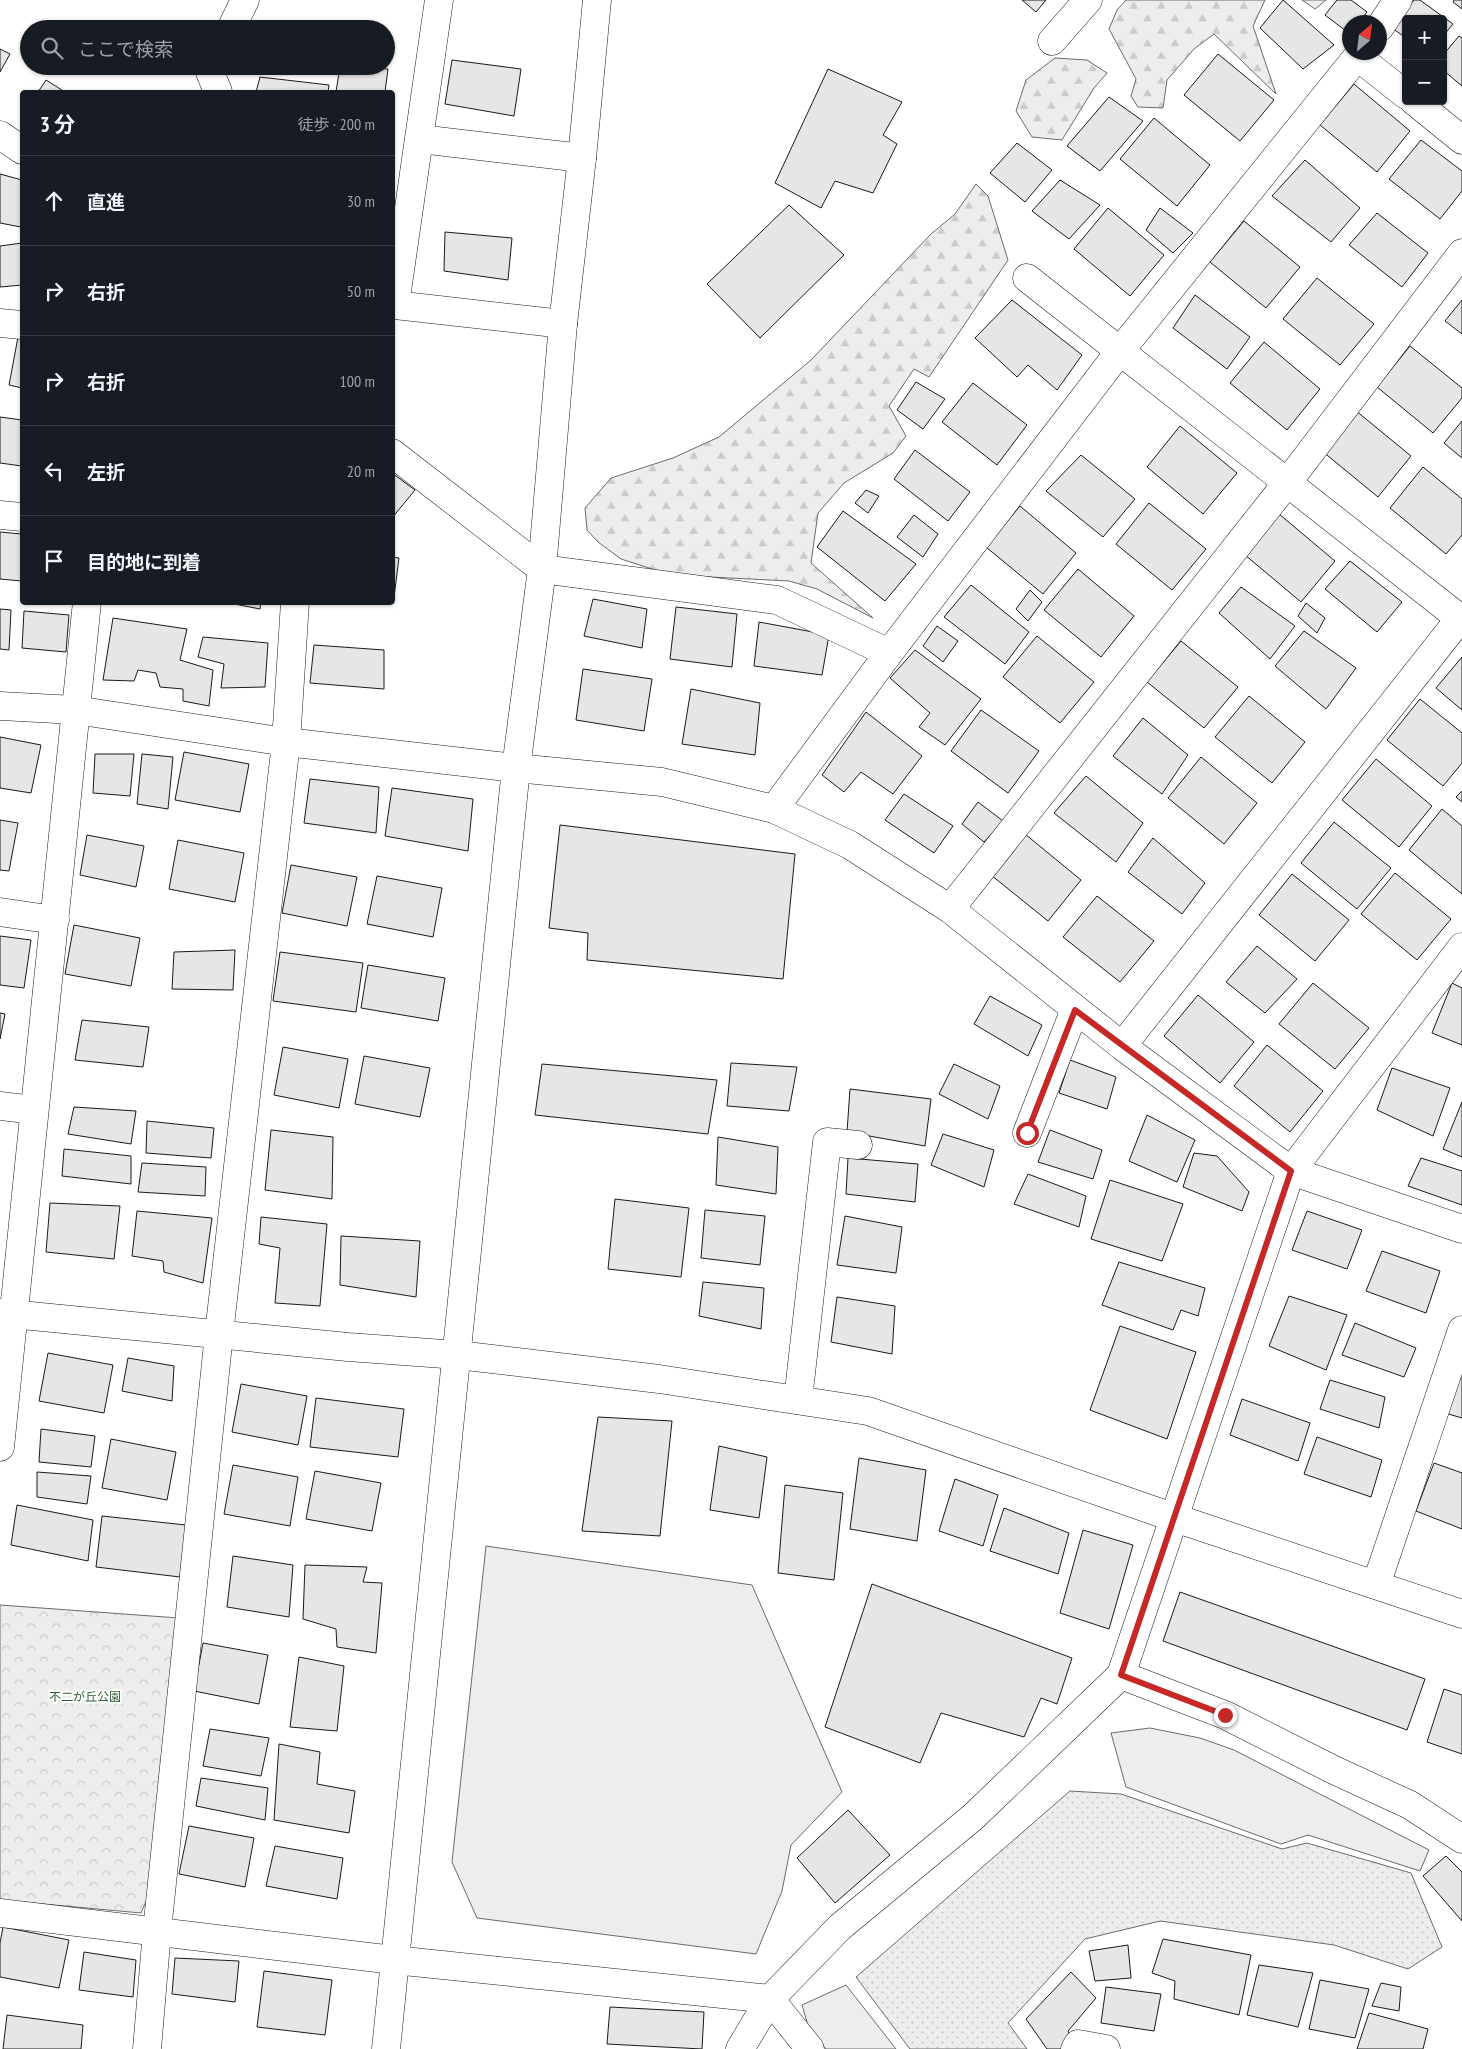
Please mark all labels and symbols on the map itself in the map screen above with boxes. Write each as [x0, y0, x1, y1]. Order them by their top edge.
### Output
north arrow [1342, 15, 1387, 60]
route start [1016, 1122, 1039, 1145]
park label: 不二が丘公園 [49, 1689, 121, 1704]
route end [1214, 1704, 1237, 1727]

